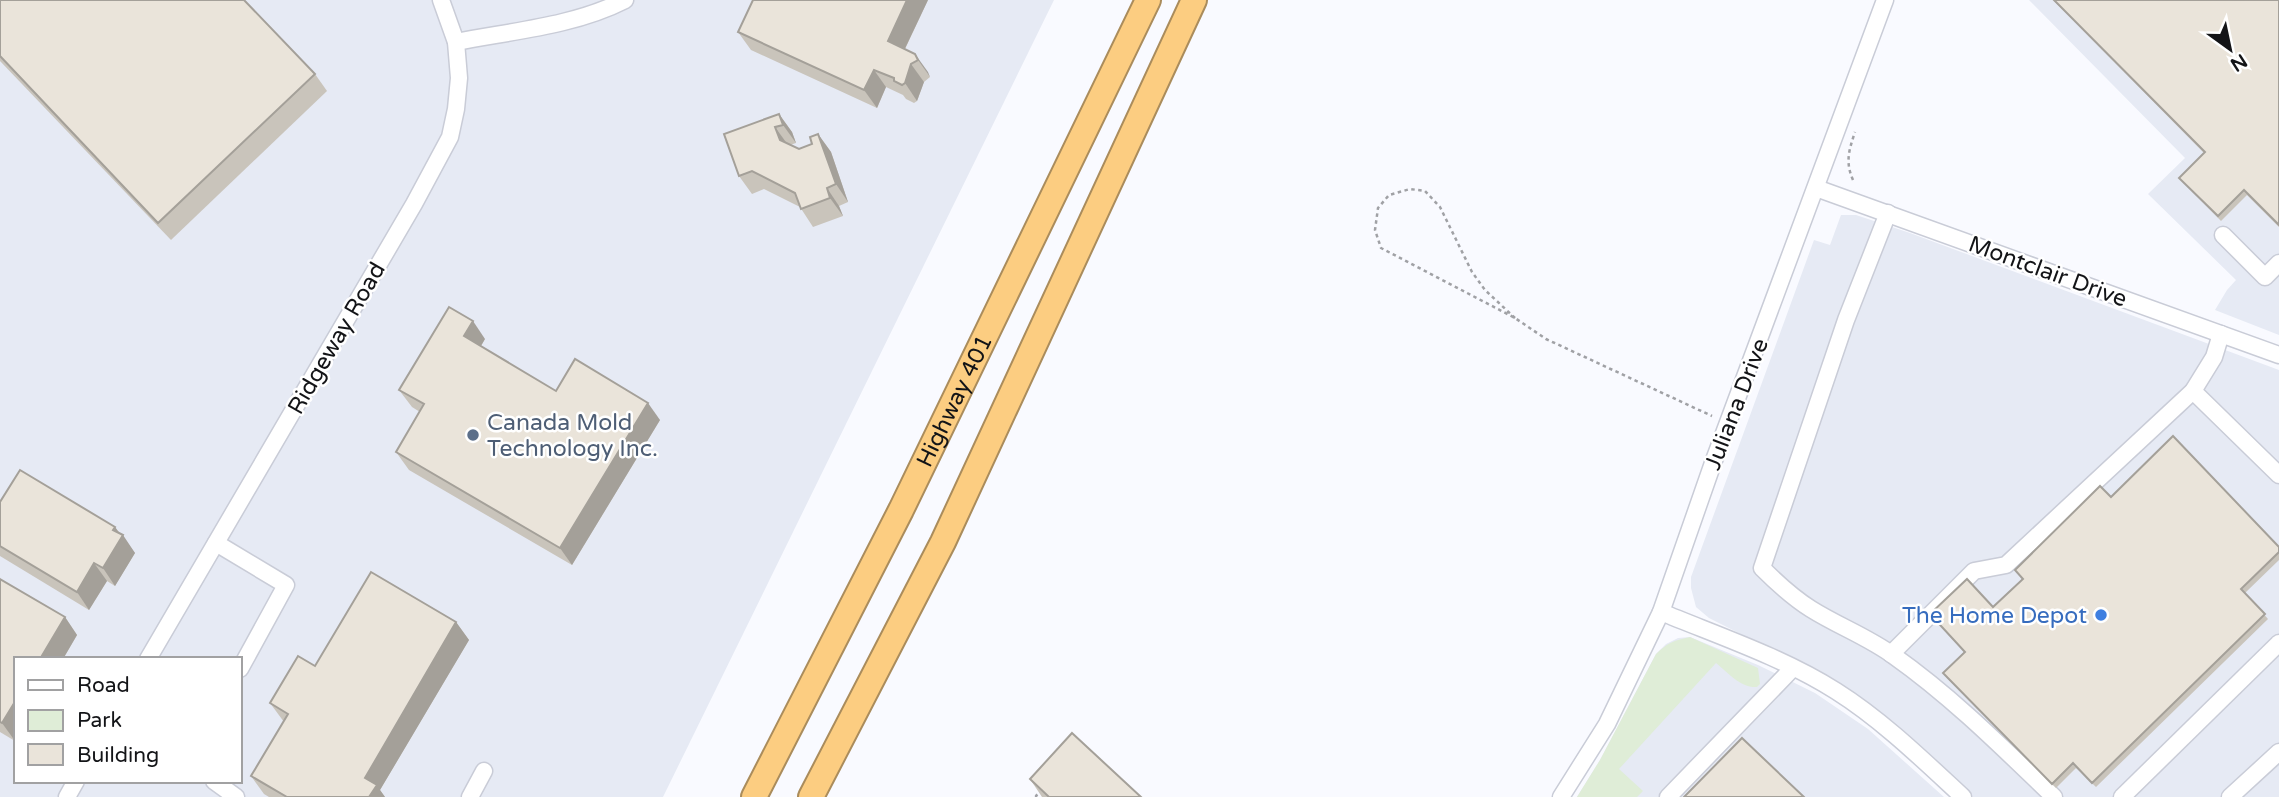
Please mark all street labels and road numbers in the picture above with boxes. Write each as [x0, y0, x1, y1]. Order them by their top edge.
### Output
street label: Montclair Drive [1965, 230, 2131, 314]
street label: Ridgeway Road [282, 257, 392, 420]
street label: Highway 401 [911, 330, 999, 472]
street label: Juliana Drive [1699, 335, 1775, 474]

